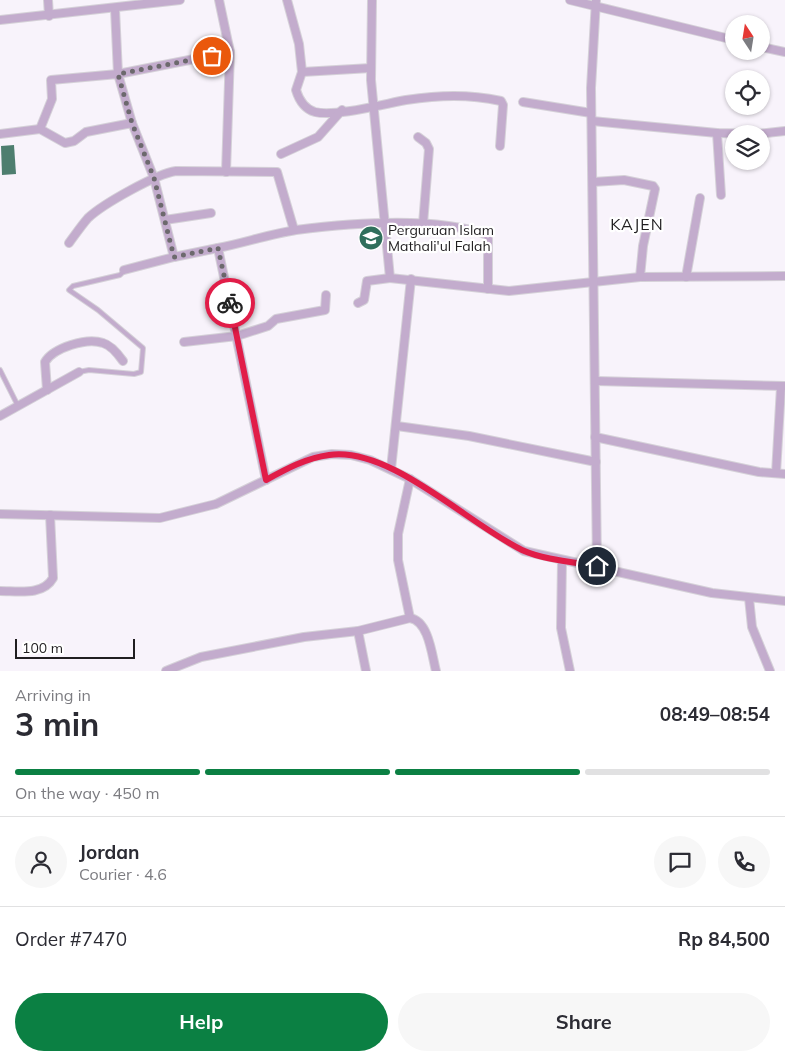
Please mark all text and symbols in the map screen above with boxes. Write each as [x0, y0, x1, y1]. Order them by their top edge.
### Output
north arrow [725, 15, 770, 60]
map controls [725, 15, 770, 170]
pin [191, 35, 233, 77]
icon: bag [198, 42, 226, 70]
button: locate [725, 70, 770, 115]
button: layers [725, 125, 770, 170]
district label: KAJEN [610, 214, 664, 234]
place label: Perguruan Islam Mathali'ul Falah [388, 221, 494, 255]
school or university icon: Perguruan Islam Mathali'ul Falah [358, 225, 384, 251]
courier [205, 278, 255, 328]
icon: bike [216, 289, 244, 317]
pin [576, 545, 618, 587]
icon: home [583, 552, 611, 580]
scale bar [15, 636, 135, 659]
text: 100 m [22, 639, 63, 657]
text: Arriving in [15, 685, 91, 705]
text: 08:49–08:54 [660, 702, 770, 726]
text: 3 min [15, 704, 99, 744]
text: On the way · 450 m [15, 783, 160, 803]
button: person [15, 836, 67, 888]
button: chat [654, 836, 706, 888]
button: phone [718, 836, 770, 888]
text: Jordan [79, 840, 139, 864]
text: Courier · 4.6 [79, 864, 167, 884]
text: Order #7470 [15, 927, 127, 951]
text: Rp 84,500 [678, 927, 770, 951]
button: Help [15, 993, 388, 1051]
button: Share [398, 993, 770, 1051]

